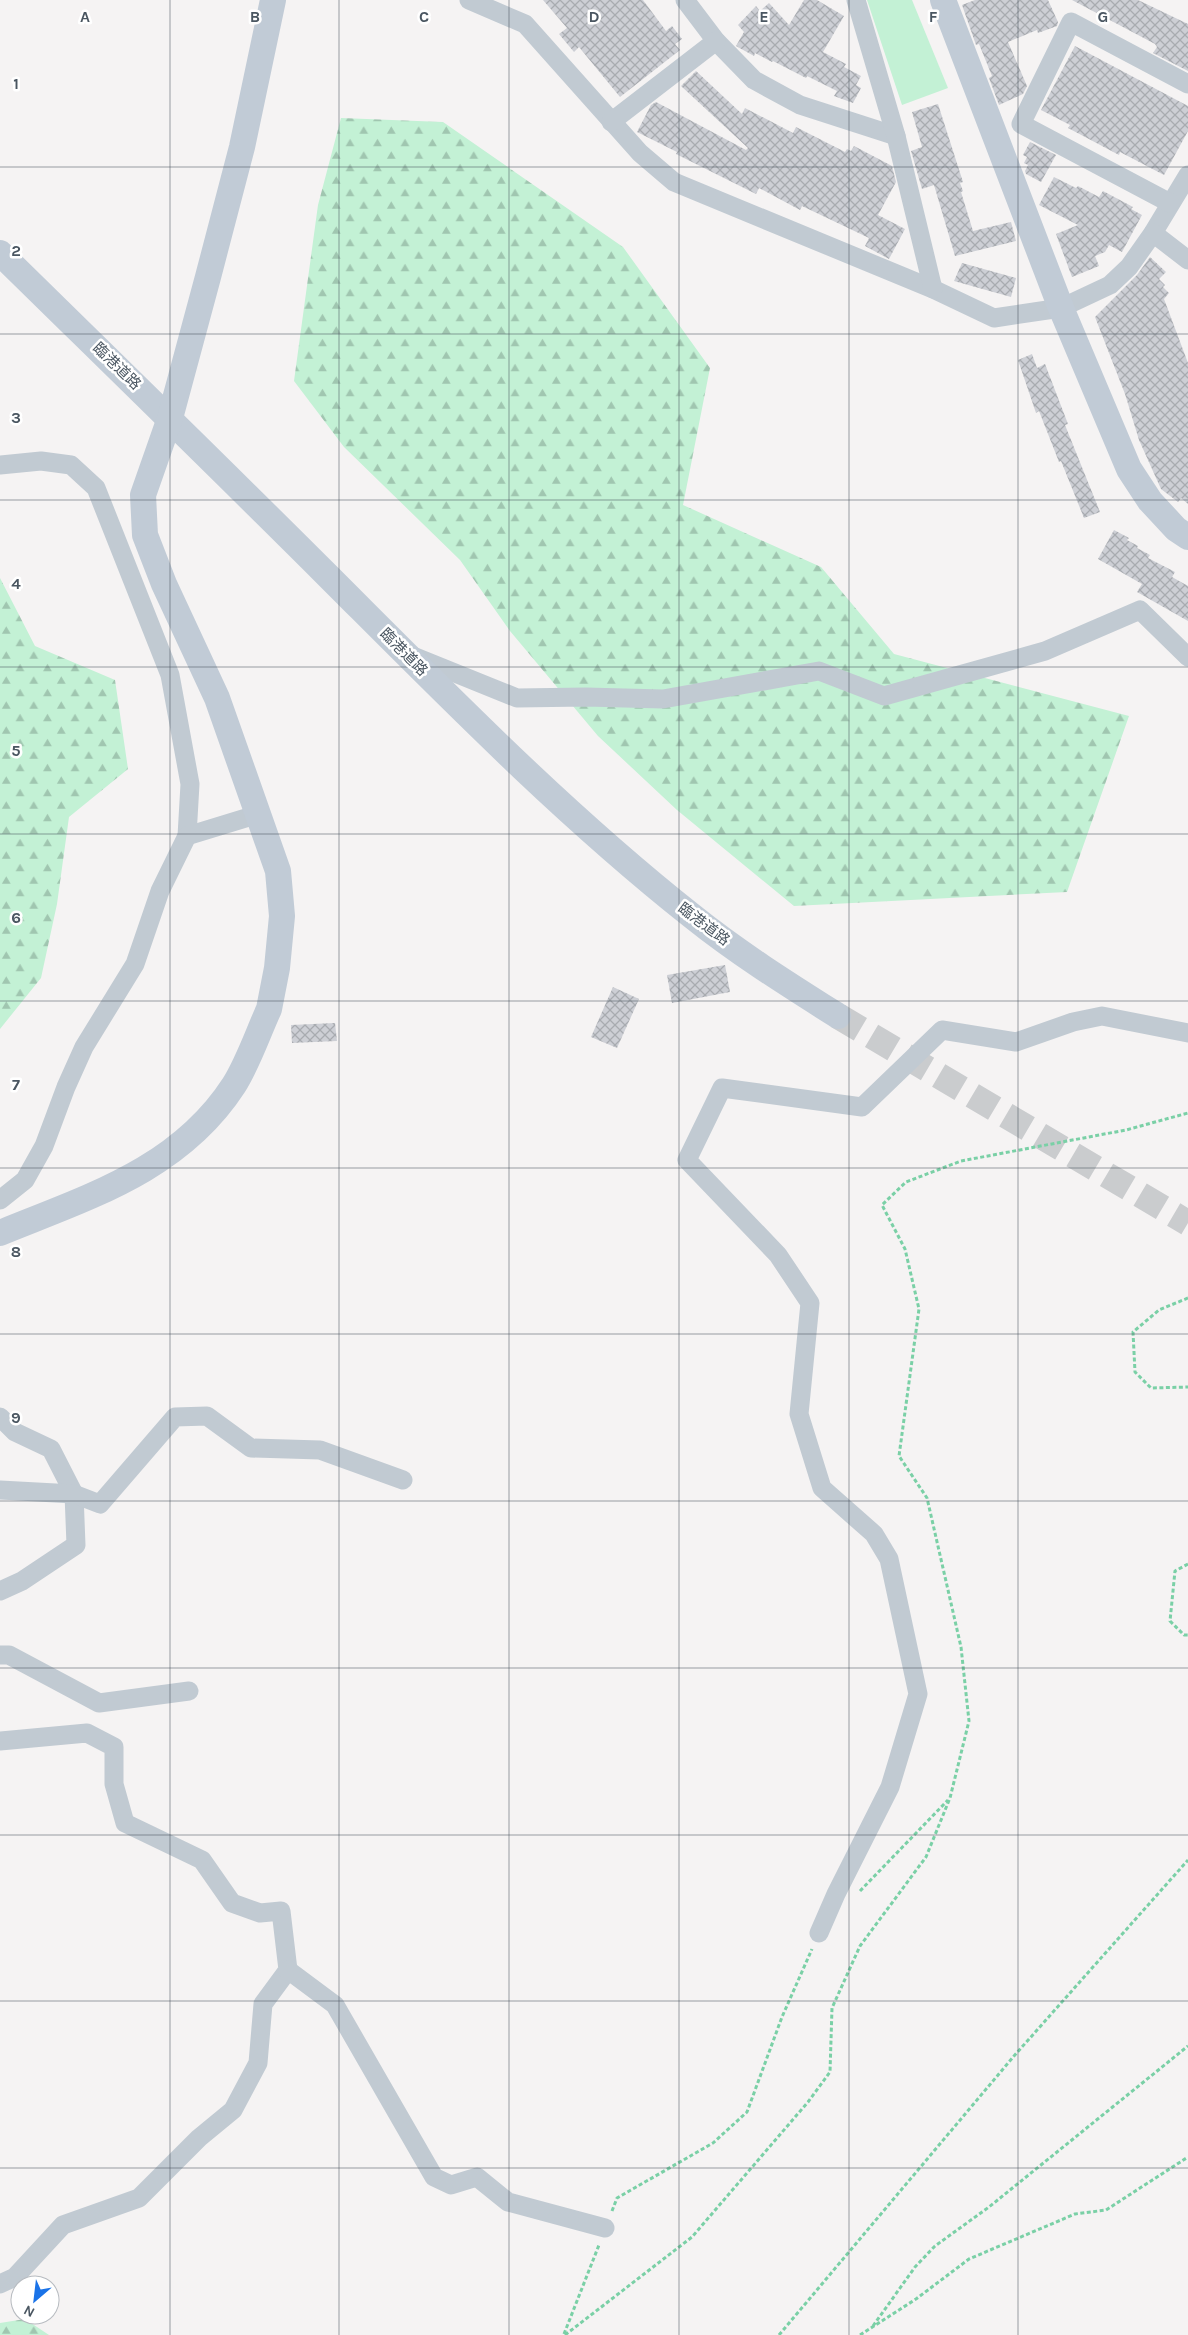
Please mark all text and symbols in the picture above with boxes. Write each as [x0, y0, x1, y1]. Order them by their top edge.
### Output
text: A [80, 7, 90, 26]
text: B [250, 7, 260, 26]
text: C [419, 7, 429, 26]
text: D [589, 7, 600, 26]
text: E [759, 7, 769, 26]
text: F [929, 7, 938, 26]
text: G [1098, 7, 1108, 26]
text: 1 [13, 74, 19, 93]
text: 2 [11, 241, 21, 260]
street label: 臨港道路 [89, 339, 145, 393]
text: 3 [11, 408, 21, 427]
text: 4 [11, 574, 21, 593]
street label: 臨港道路 [376, 624, 432, 680]
text: 5 [11, 741, 21, 760]
street label: 臨港道路 [675, 899, 733, 949]
text: 6 [11, 908, 21, 927]
text: 7 [12, 1075, 20, 1094]
text: 8 [11, 1242, 21, 1261]
text: 9 [11, 1408, 21, 1427]
north arrow [10, 2275, 60, 2325]
text: N [21, 2301, 38, 2321]

